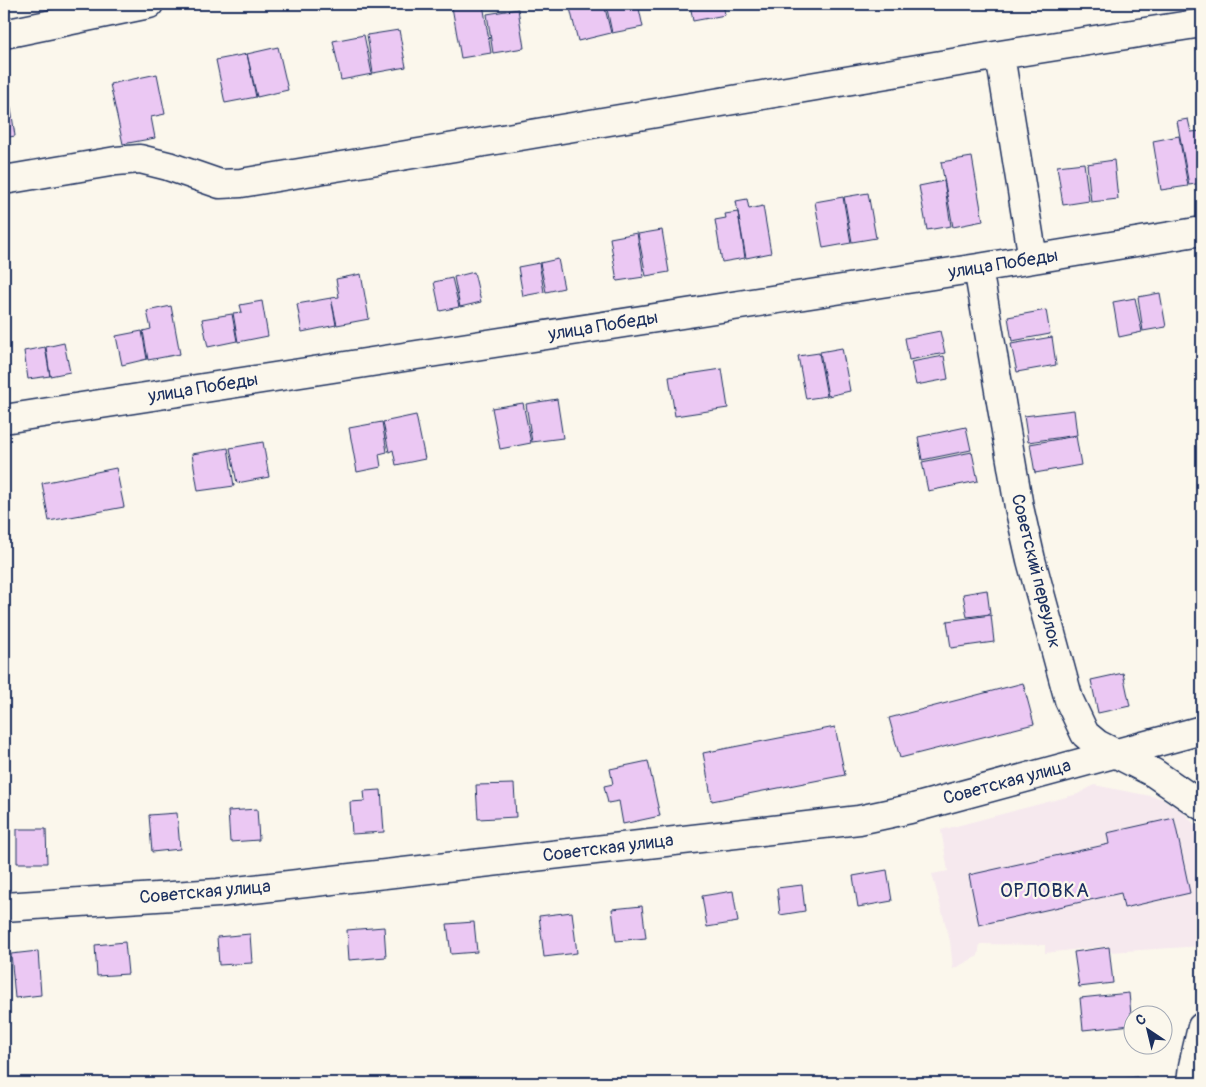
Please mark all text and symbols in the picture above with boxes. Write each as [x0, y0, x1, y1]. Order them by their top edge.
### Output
street label: улица Победы [946, 244, 1060, 284]
street label: улица Победы [546, 306, 660, 346]
street label: улица Победы [146, 368, 260, 408]
street label: Советский переулок [1006, 492, 1066, 650]
street label: Советская улица [941, 754, 1073, 810]
street label: Советская улица [541, 829, 675, 867]
street label: Советская улица [138, 875, 272, 909]
district label: ОРЛОВКА [1000, 878, 1090, 903]
north arrow [1124, 1004, 1174, 1054]
text: С [1132, 1010, 1150, 1029]

